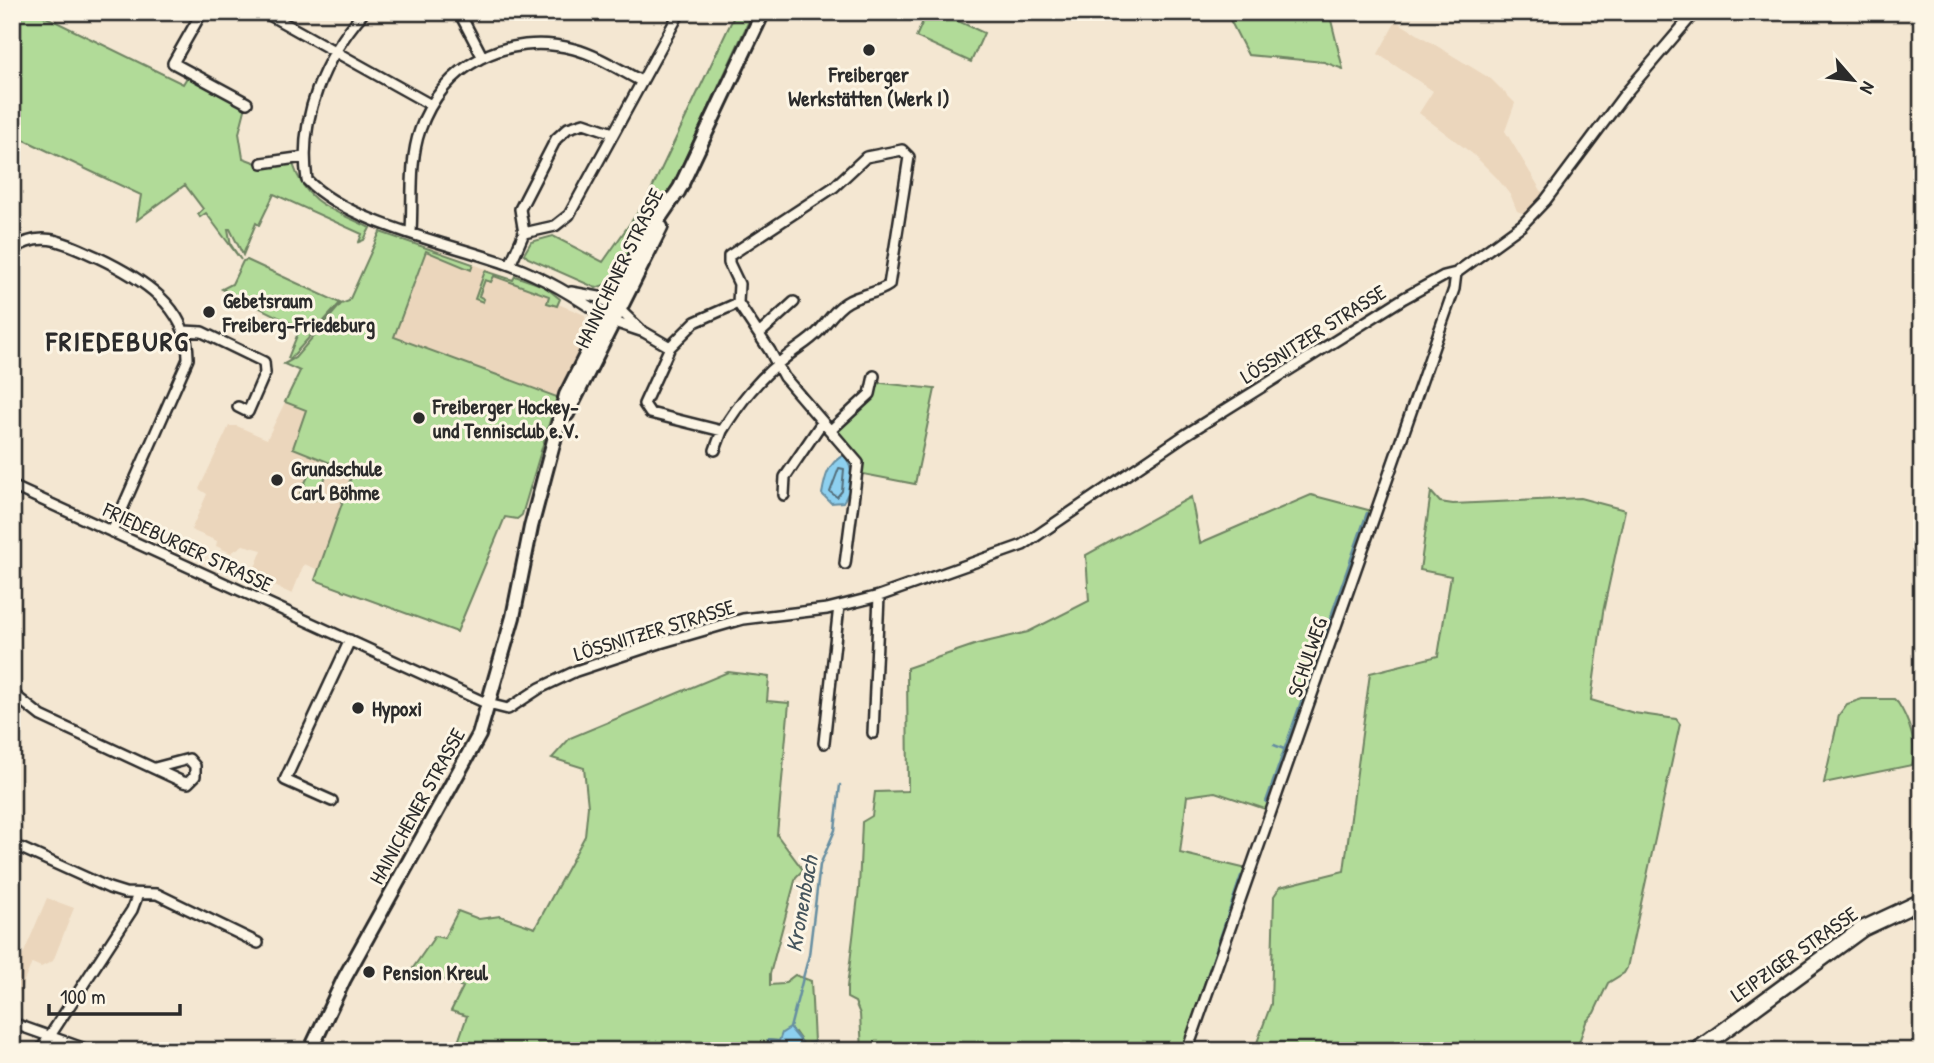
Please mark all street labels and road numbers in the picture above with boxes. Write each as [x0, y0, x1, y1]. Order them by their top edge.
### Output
street label: HAINICHENER STRASSE [568, 183, 670, 353]
street label: LÖSSNITZER STRASSE [1235, 278, 1391, 390]
street label: FRIEDEBURGER STRASSE [98, 495, 278, 599]
street label: LÖSSNITZER STRASSE [570, 592, 738, 668]
street label: SCHULWEG [1280, 613, 1334, 701]
street label: HAINICHENER STRASSE [362, 723, 472, 889]
street label: LEIPZIGER STRASSE [1725, 899, 1863, 1009]

